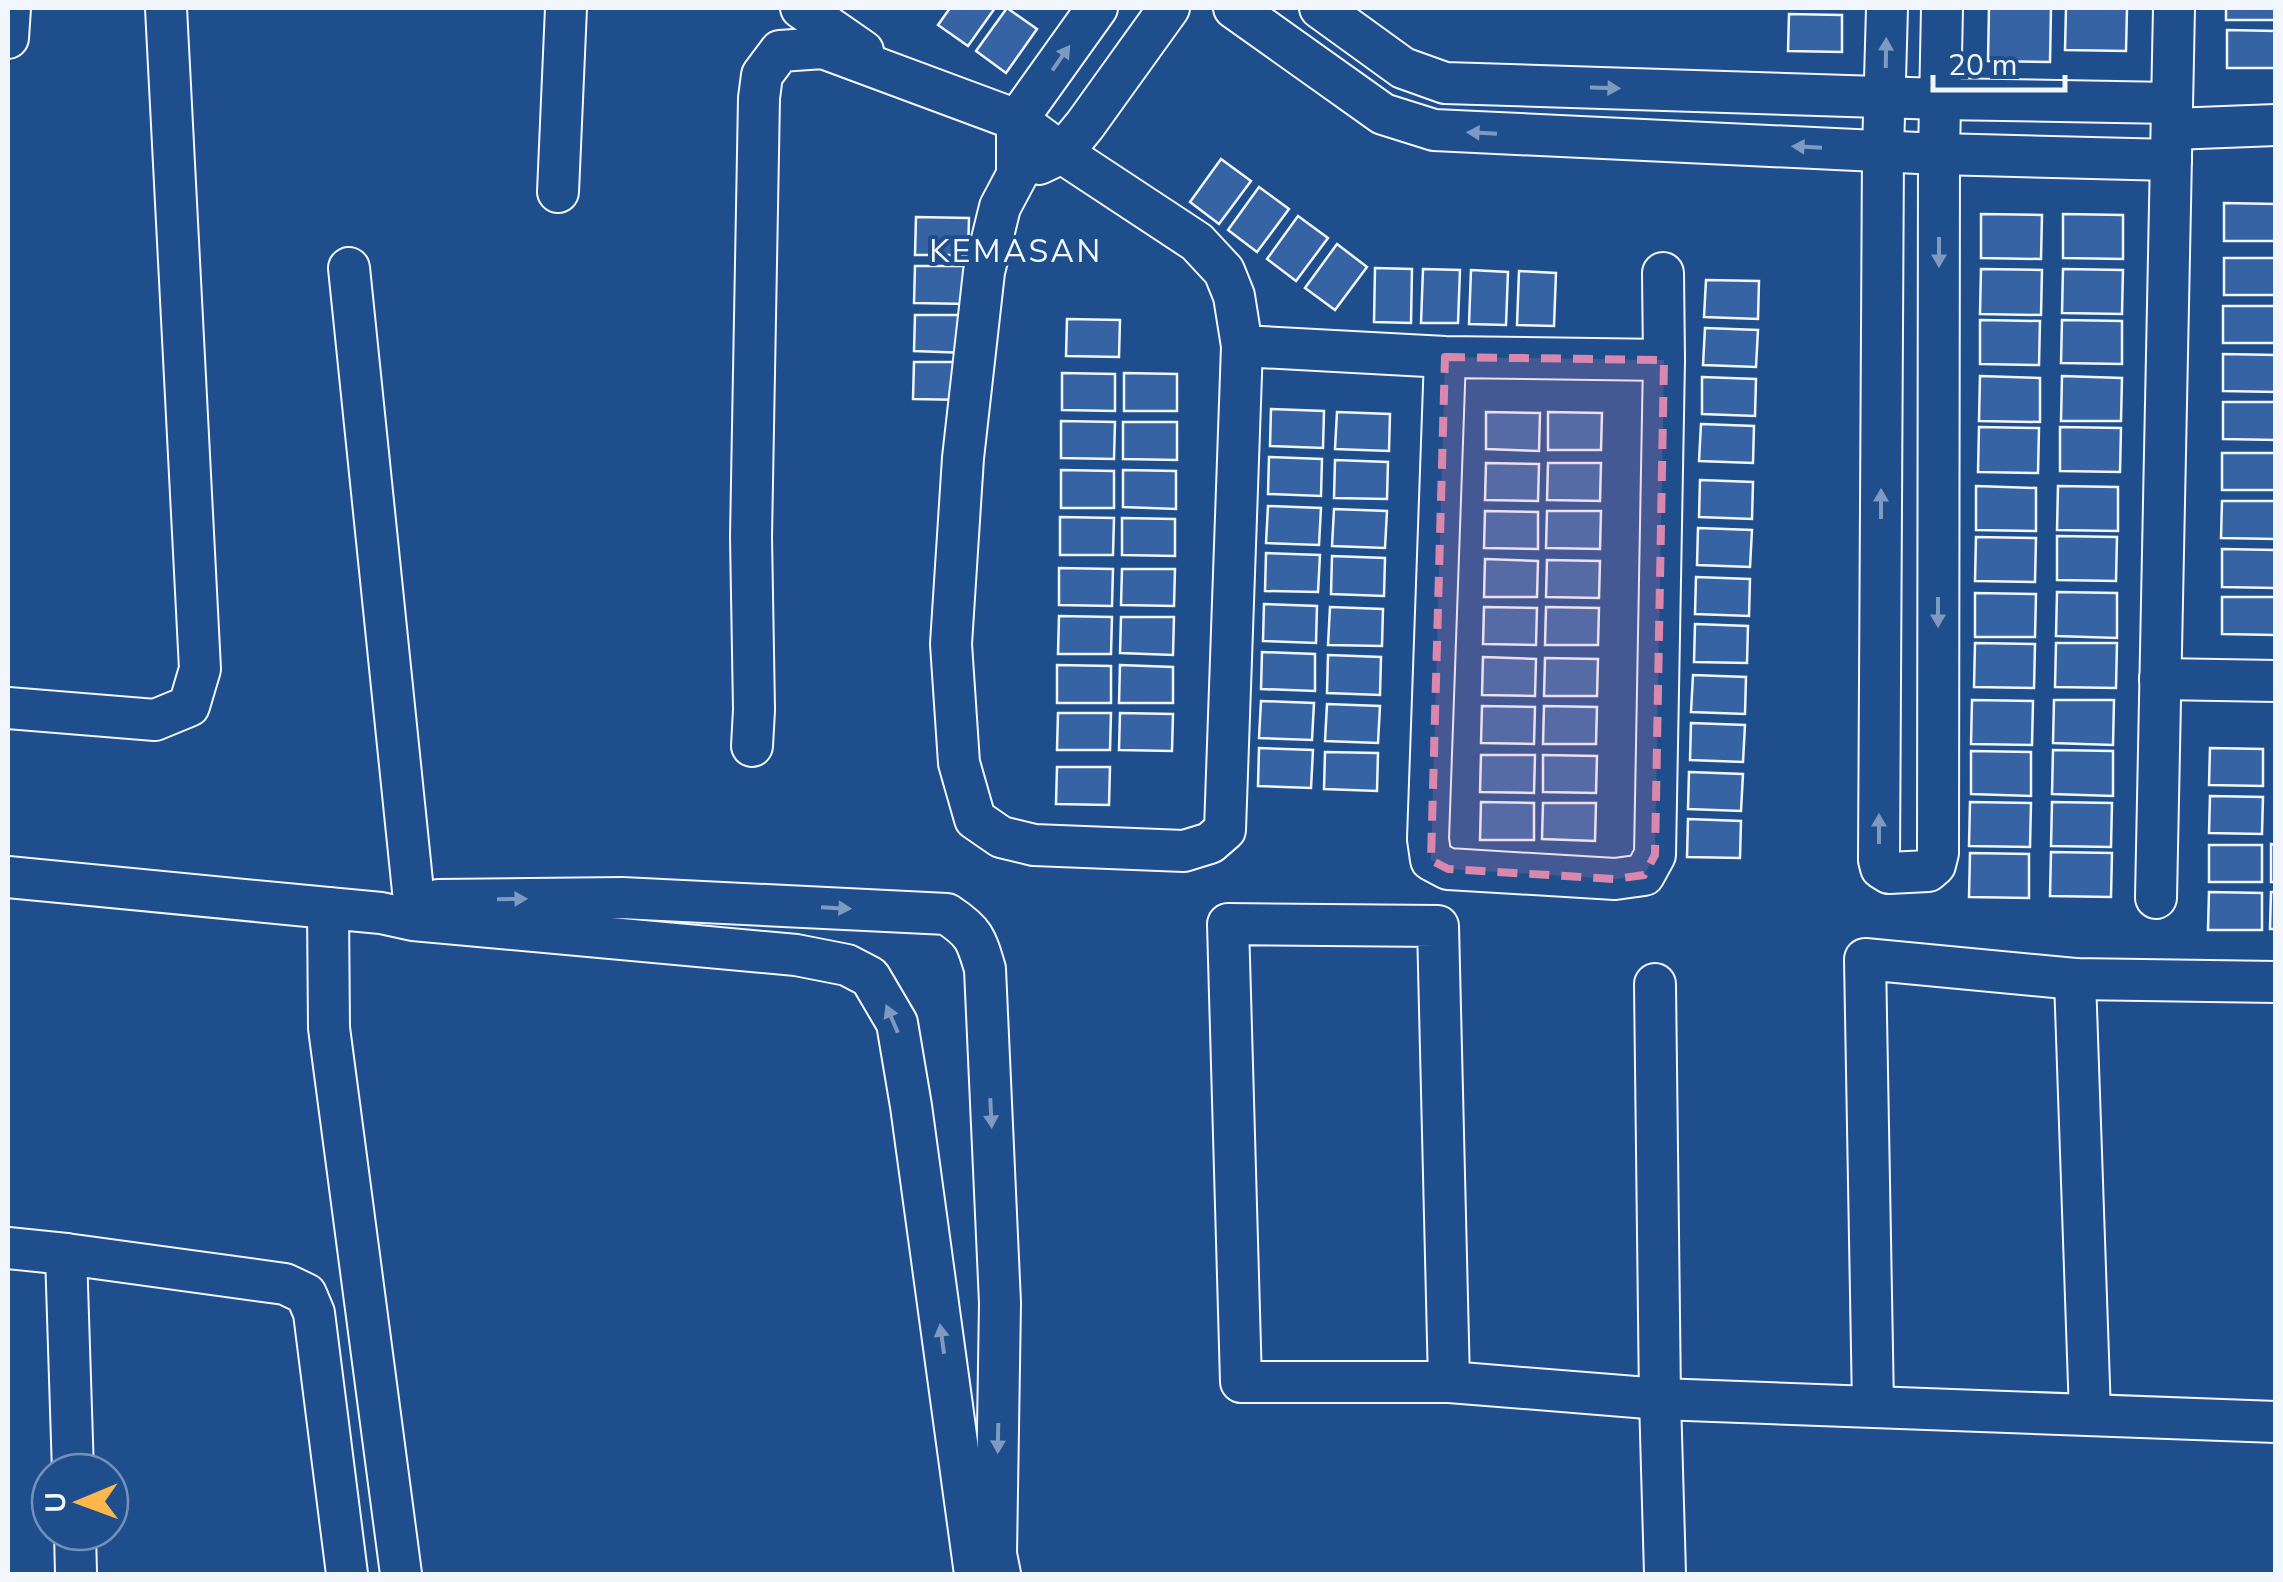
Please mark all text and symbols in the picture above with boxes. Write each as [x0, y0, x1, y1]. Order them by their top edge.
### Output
scale bar [1933, 30, 2066, 92]
one-way arrow [1878, 36, 1894, 68]
one-way arrow [1051, 44, 1071, 71]
text: 20 m [1948, 45, 2017, 86]
one-way arrow [1589, 81, 1621, 97]
one-way arrow [1465, 124, 1497, 140]
one-way arrow [1790, 139, 1822, 155]
district label: KEMASAN [929, 230, 1103, 273]
one-way arrow [1931, 236, 1947, 268]
one-way arrow [1873, 487, 1889, 519]
one-way arrow [1930, 596, 1946, 628]
one-way arrow [1871, 812, 1887, 844]
one-way arrow [496, 891, 528, 907]
one-way arrow [821, 901, 853, 917]
one-way arrow [884, 1004, 900, 1034]
one-way arrow [984, 1098, 1000, 1130]
one-way arrow [934, 1323, 950, 1355]
one-way arrow [990, 1422, 1006, 1454]
north arrow [30, 1452, 130, 1552]
text: U [37, 1492, 75, 1513]

